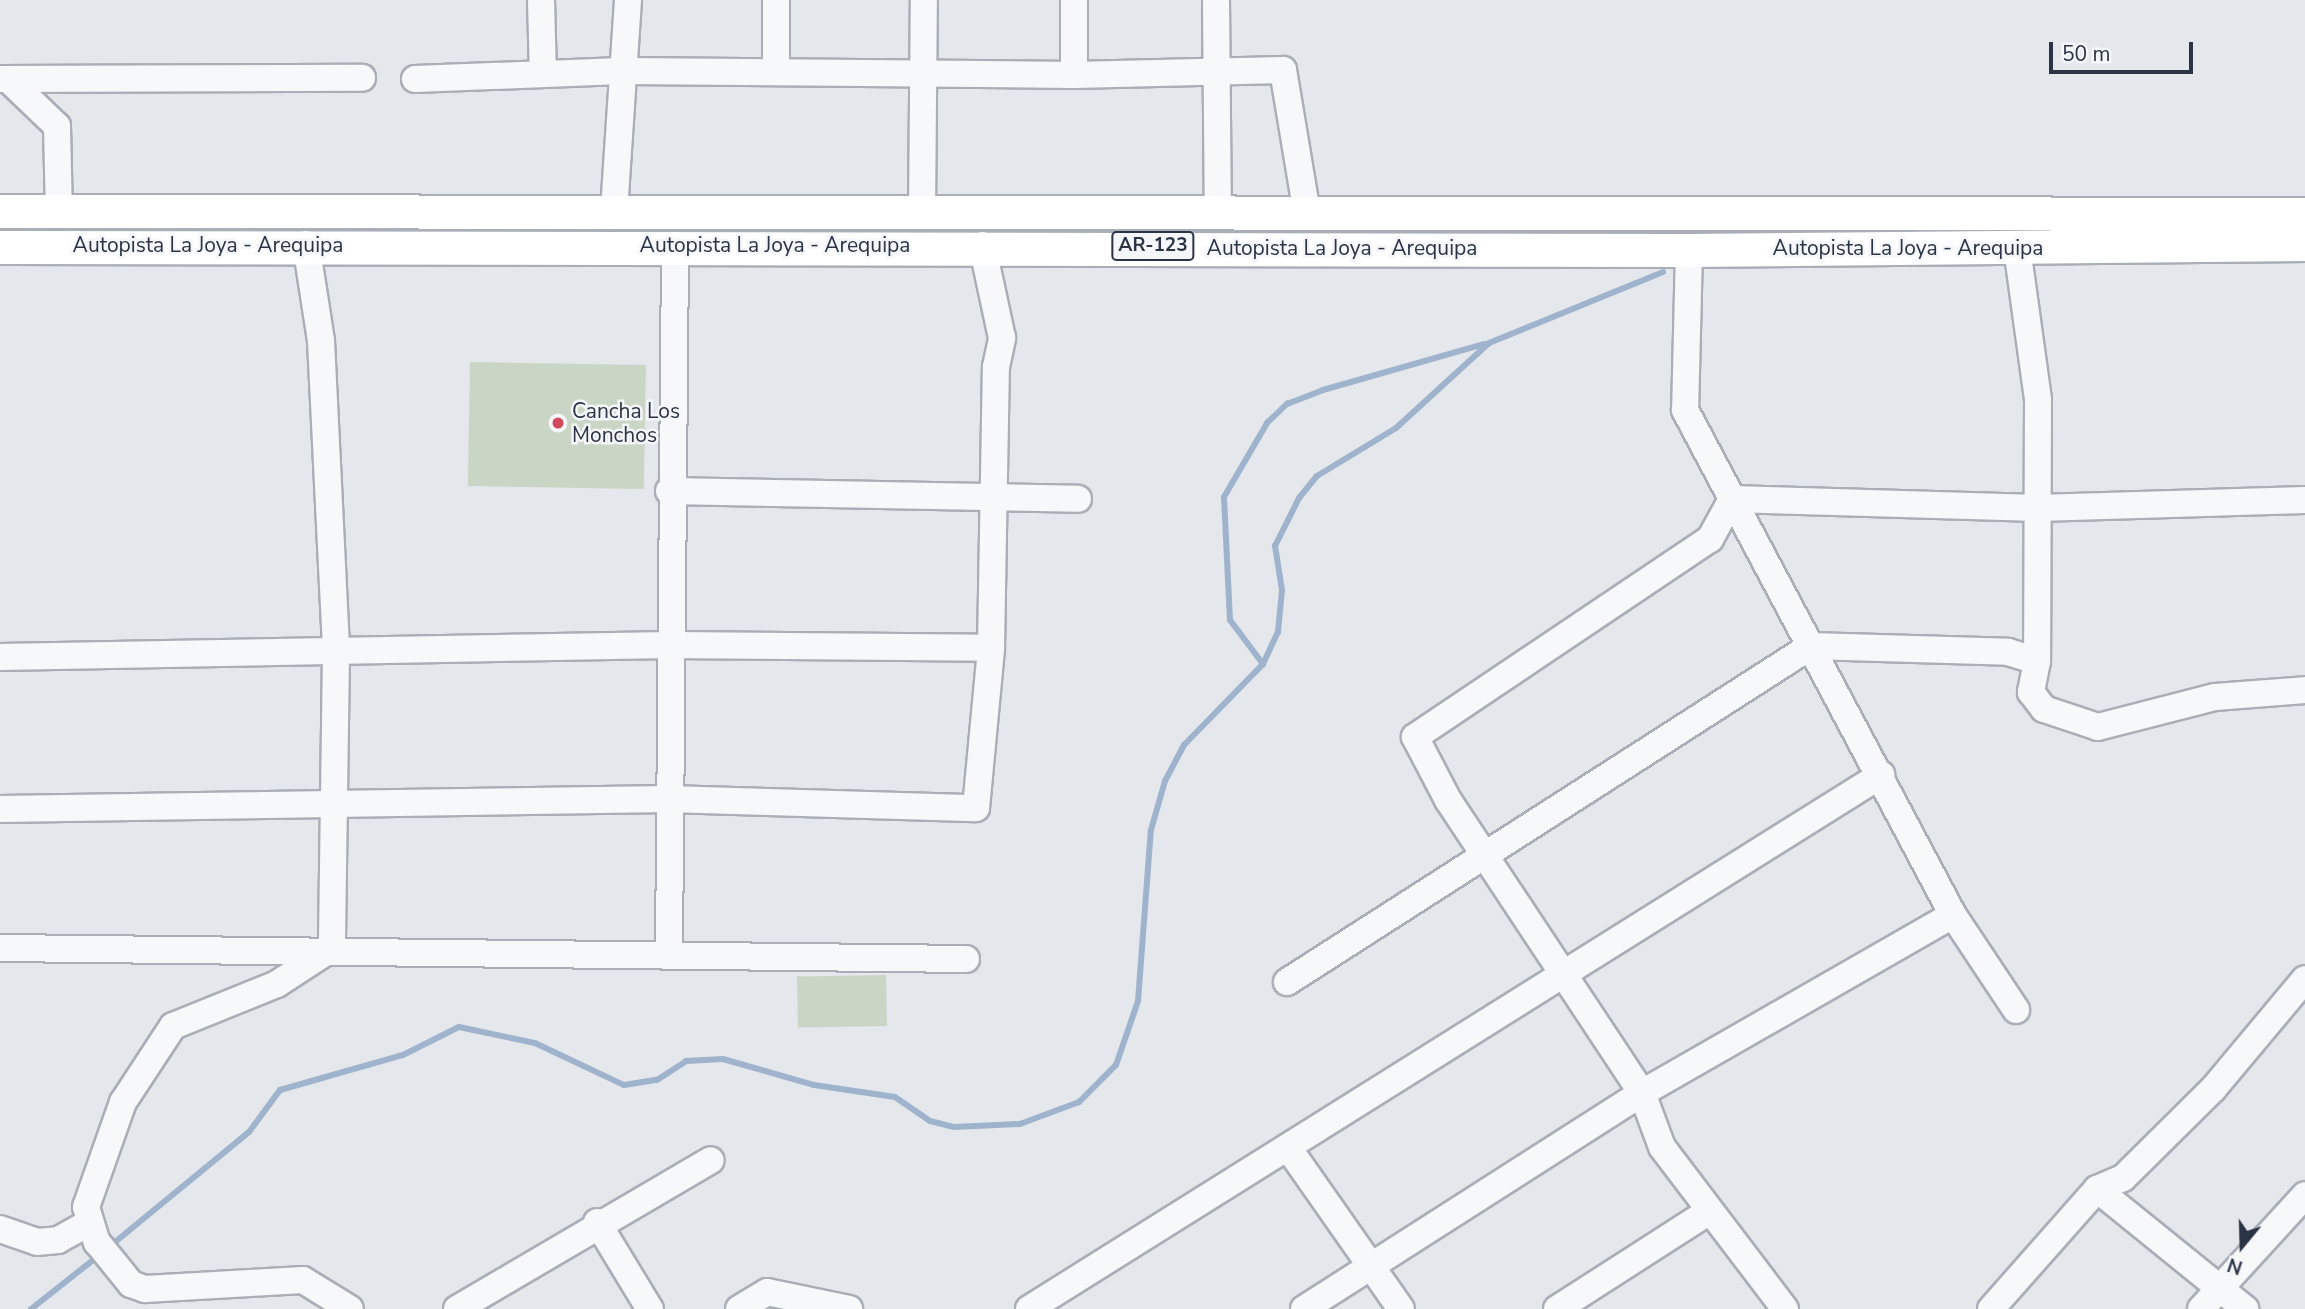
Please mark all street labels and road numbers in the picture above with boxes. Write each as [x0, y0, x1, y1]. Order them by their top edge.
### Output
road number: AR-123 [1111, 230, 1195, 262]
street label: Autopista La Joya - Arequipa [73, 232, 343, 258]
street label: Autopista La Joya - Arequipa [640, 232, 910, 258]
street label: Autopista La Joya - Arequipa [1207, 235, 1477, 261]
street label: Autopista La Joya - Arequipa [1773, 235, 2043, 261]

